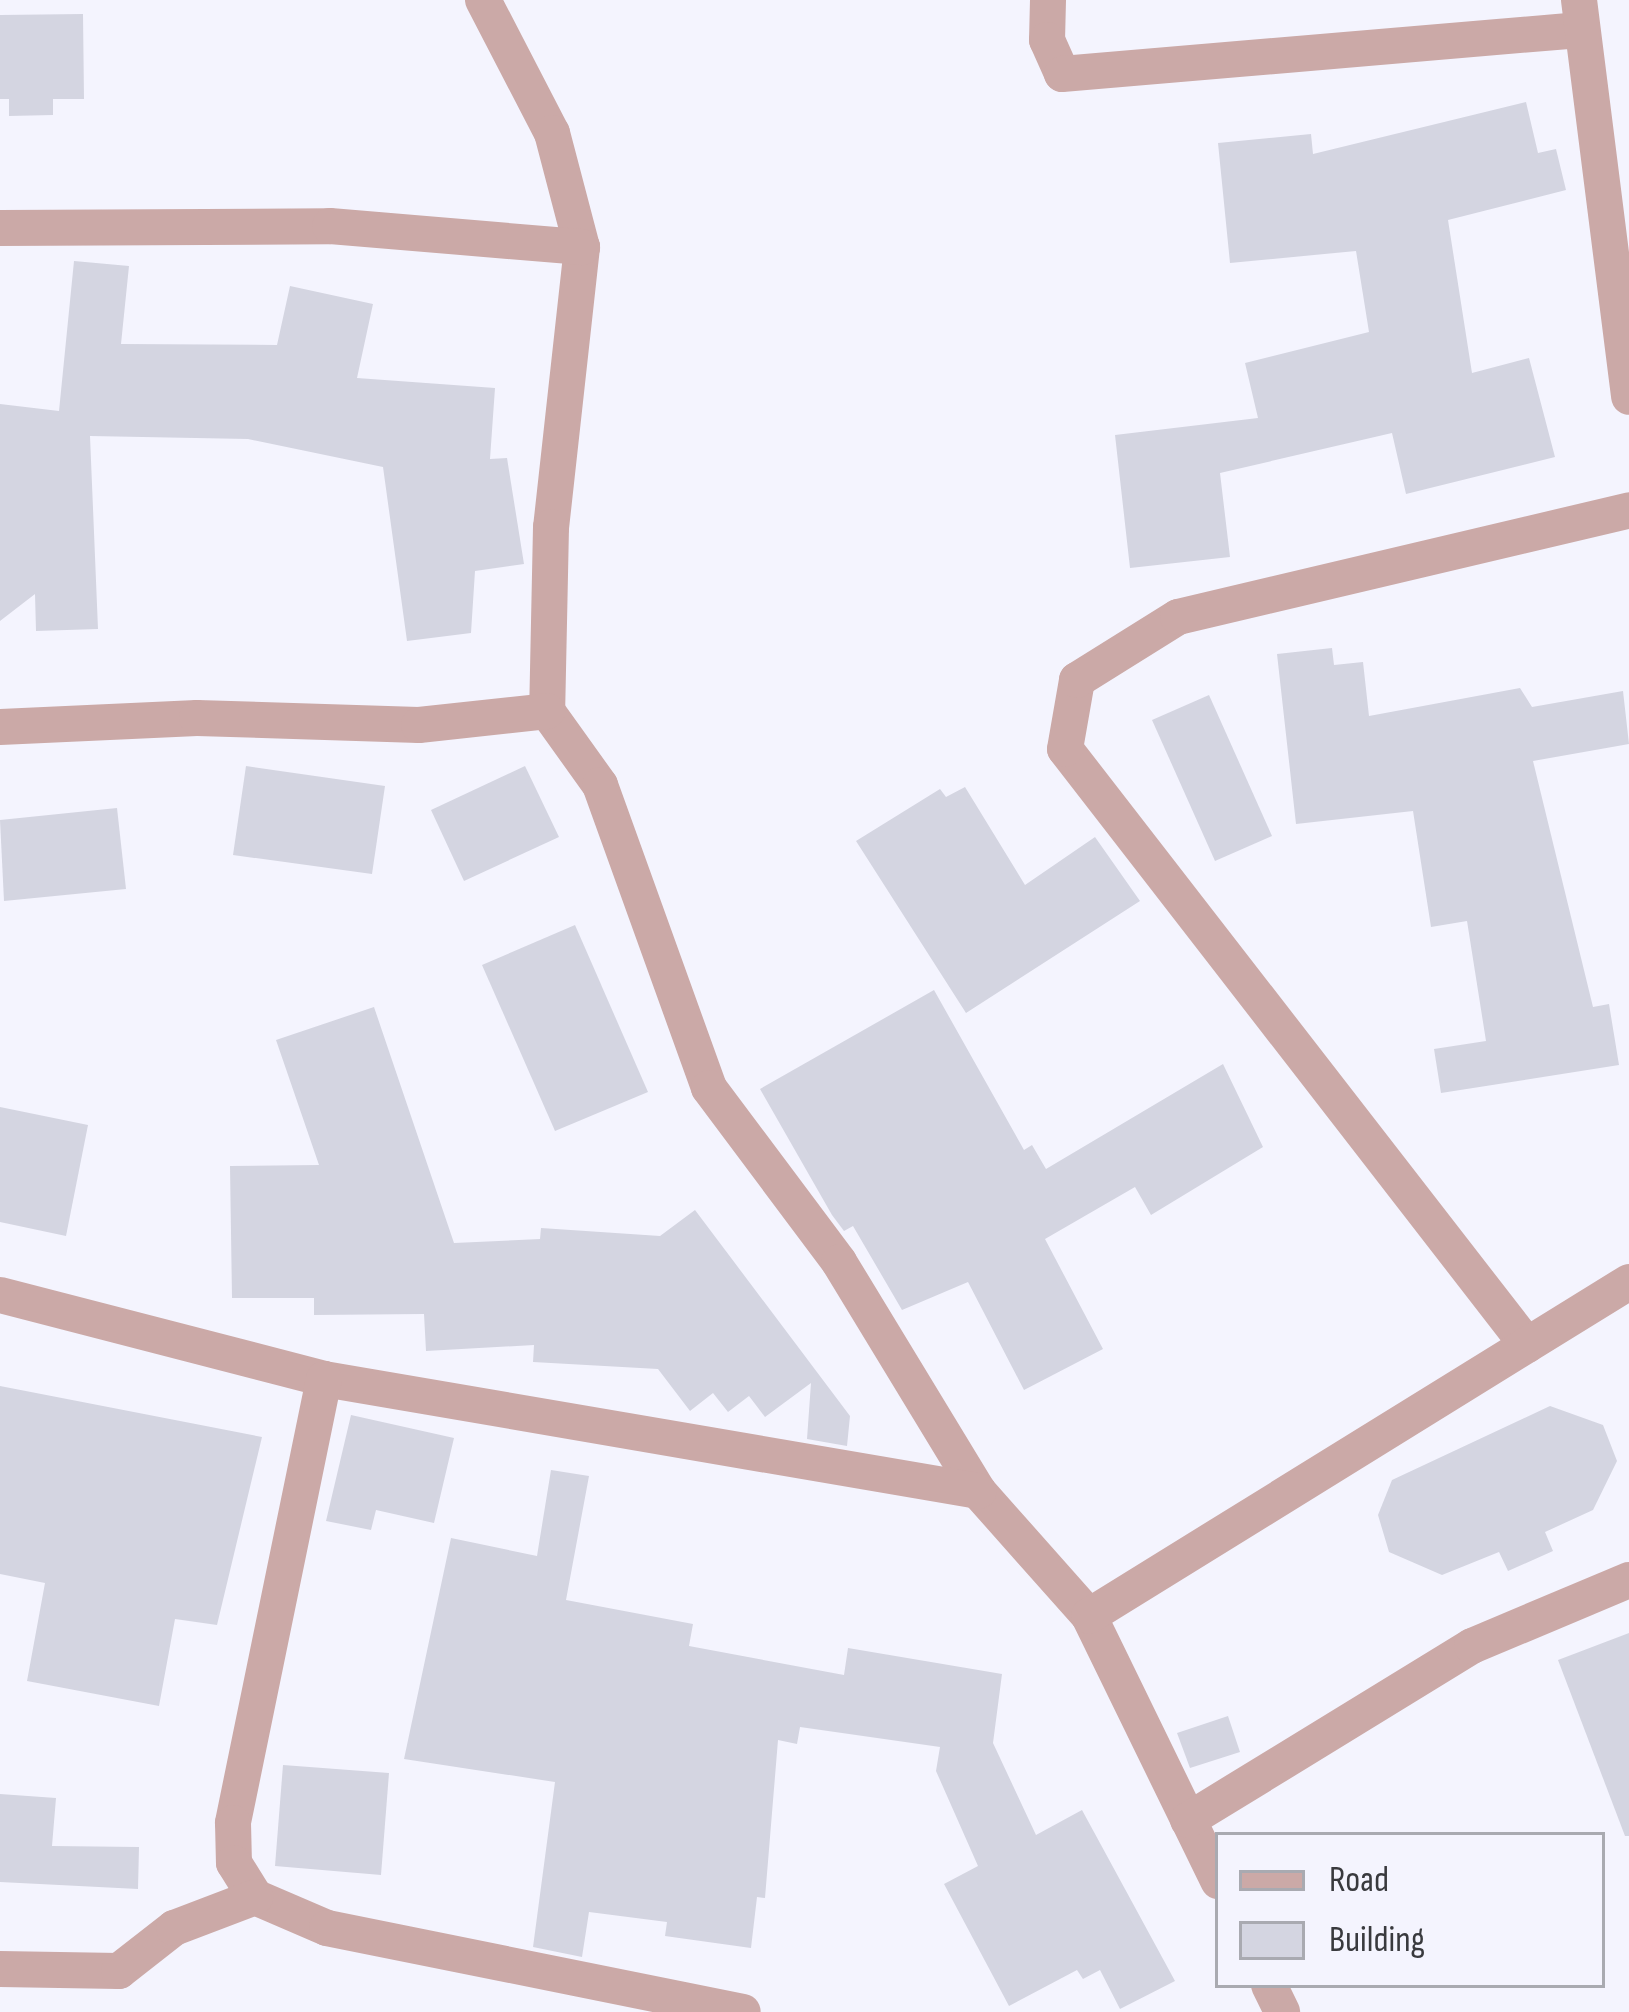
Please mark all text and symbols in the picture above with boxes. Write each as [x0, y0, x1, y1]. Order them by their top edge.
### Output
legend [1215, 1832, 1605, 1988]
text: Road [1329, 1859, 1389, 1902]
text: Building [1329, 1919, 1425, 1962]

